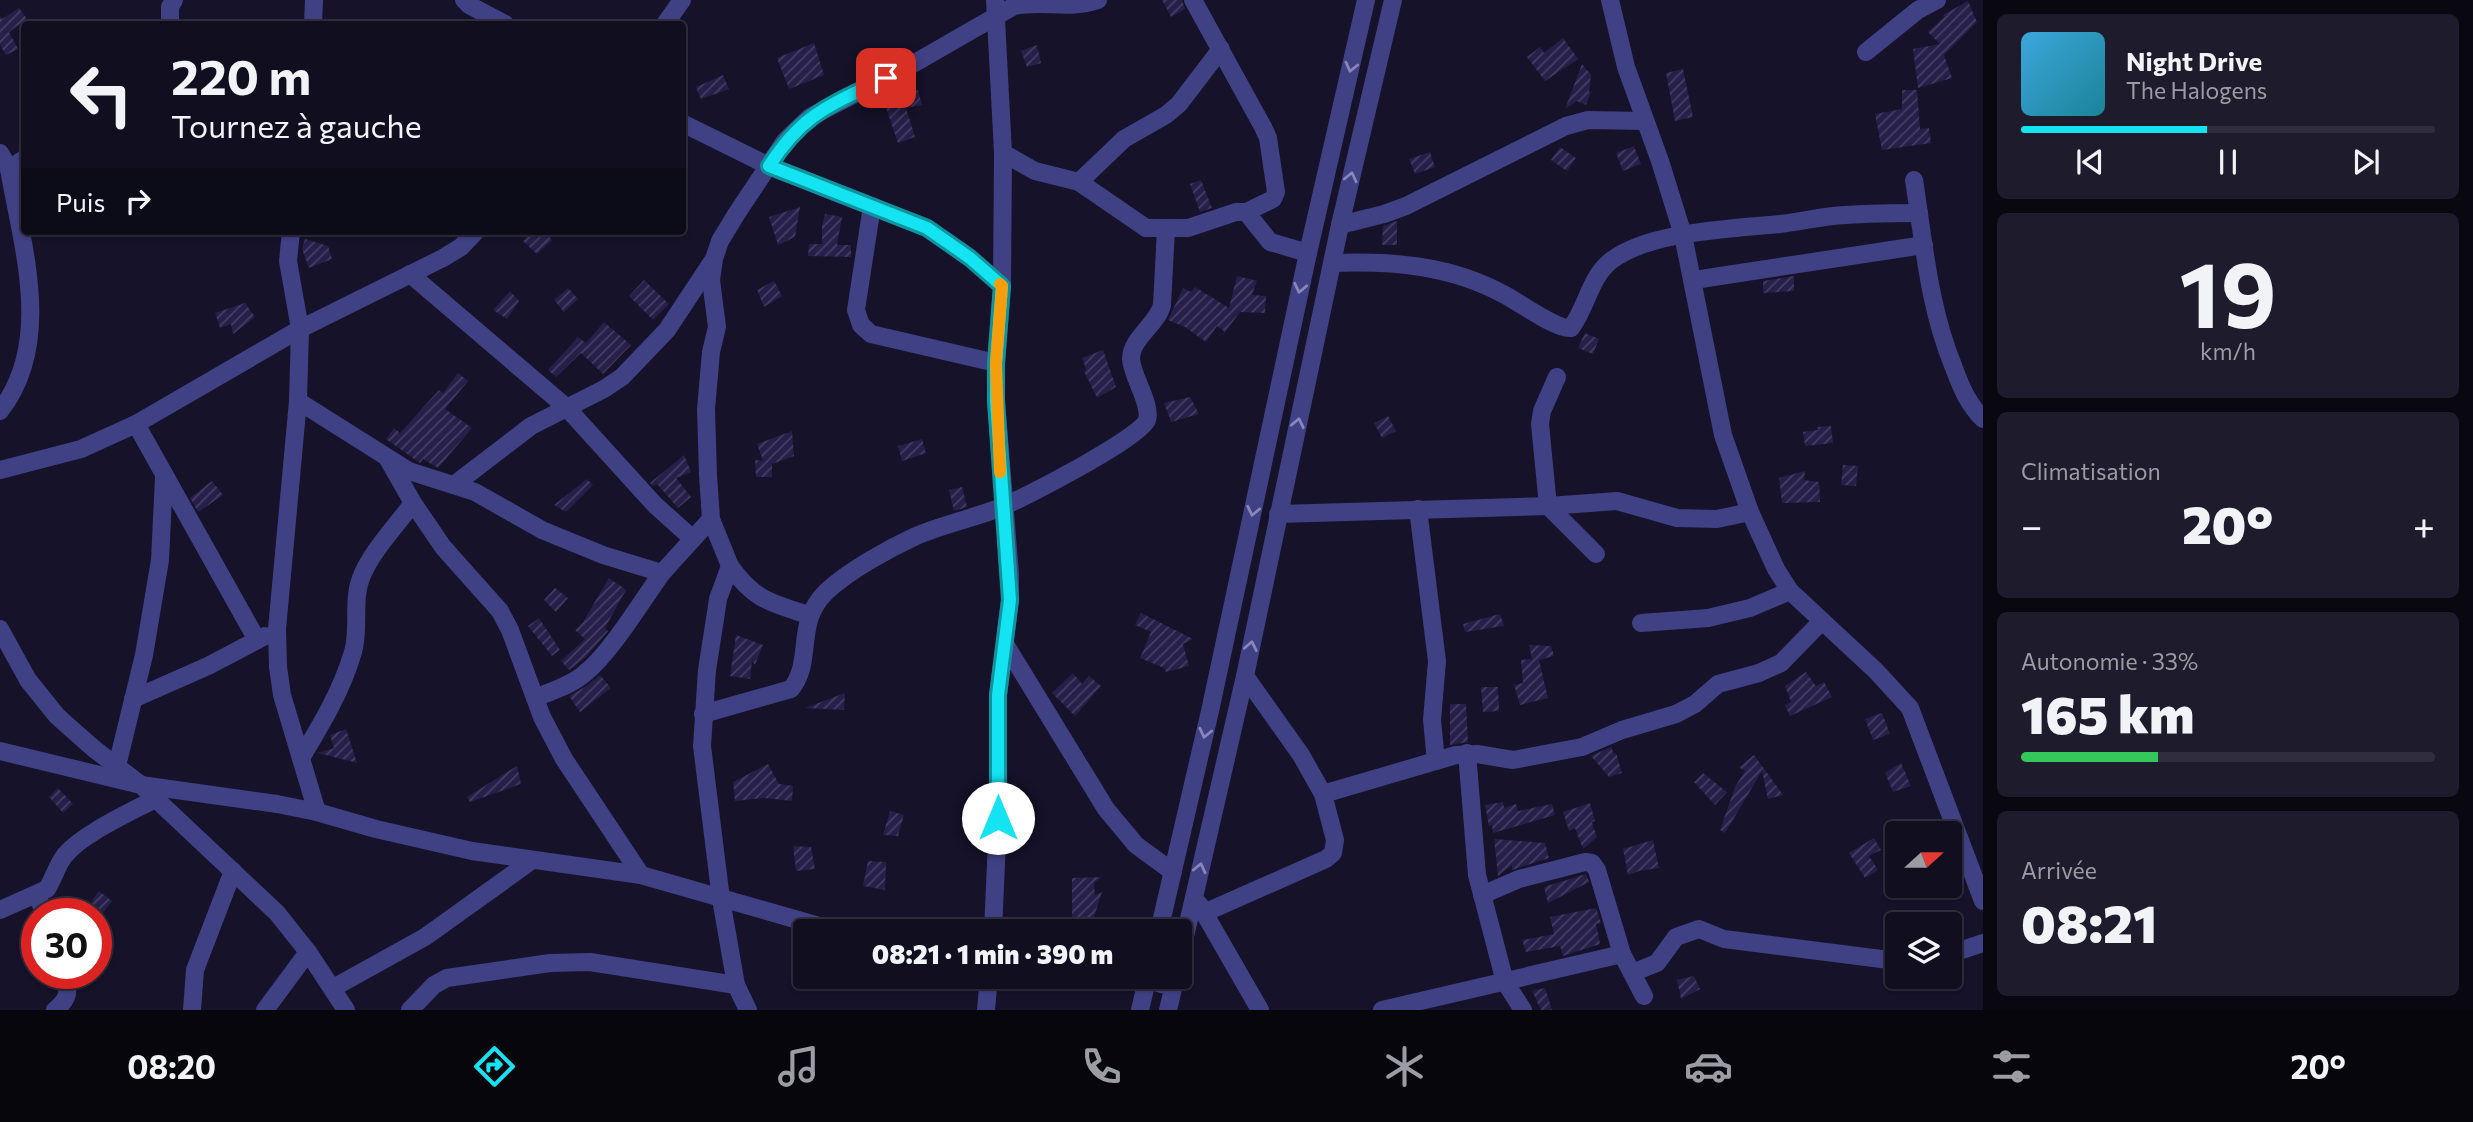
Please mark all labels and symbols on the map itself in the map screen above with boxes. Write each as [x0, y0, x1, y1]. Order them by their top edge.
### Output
pin [856, 48, 916, 108]
one-way arrow [1345, 60, 1359, 72]
one-way arrow [1343, 171, 1357, 183]
one-way arrow [1294, 282, 1309, 294]
one-way arrow [1289, 417, 1304, 429]
one-way arrow [1246, 505, 1261, 517]
one-way arrow [1243, 640, 1258, 652]
one-way arrow [1199, 727, 1214, 739]
position arrow [961, 781, 1035, 855]
north arrow [1885, 821, 1962, 898]
one-way arrow [1192, 862, 1206, 874]
speed limit sign: 30 [21, 898, 112, 989]

